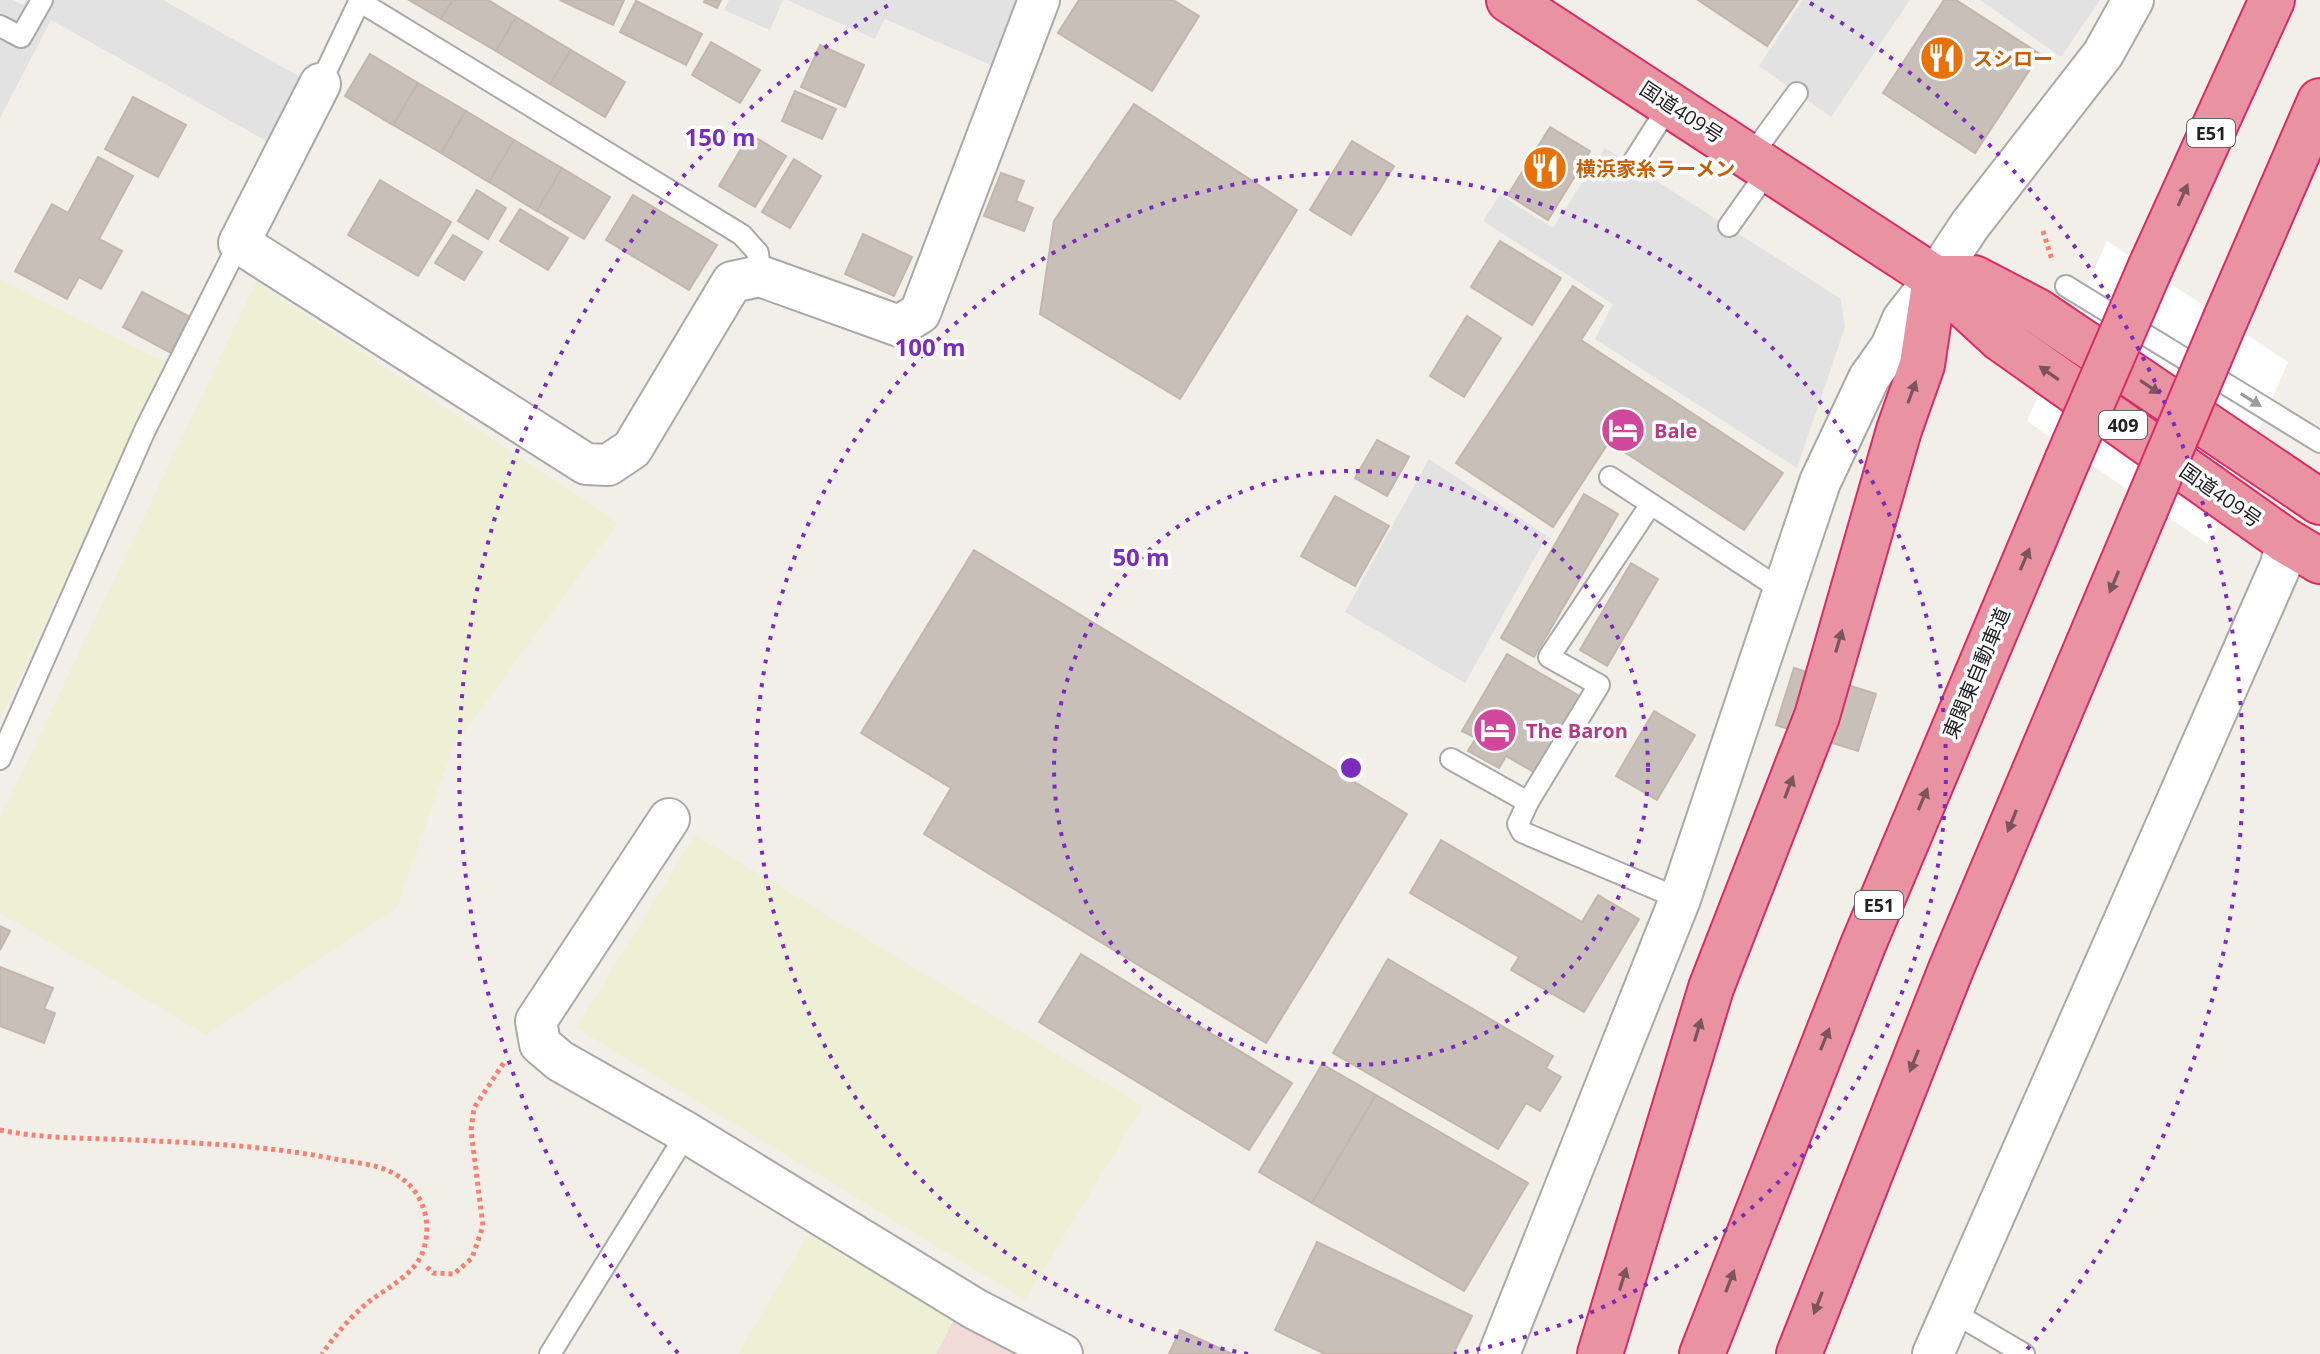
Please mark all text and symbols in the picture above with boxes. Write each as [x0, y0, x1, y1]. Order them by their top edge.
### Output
restaurant icon: スシロー [1918, 34, 1966, 82]
place label: スシロー [1973, 45, 2053, 72]
street label: 国道409号 [1635, 75, 1729, 149]
road number: E51 [2187, 119, 2235, 147]
text: 150 m [685, 120, 755, 153]
restaurant icon: 横浜家糸ラーメン [1521, 144, 1569, 192]
place label: 横浜家糸ラーメン [1576, 155, 1735, 182]
one-way arrow [2177, 183, 2190, 206]
text: 100 m [895, 330, 965, 363]
one-way arrow [2038, 365, 2060, 381]
one-way arrow [1907, 379, 1919, 403]
one-way arrow [2139, 379, 2160, 394]
one-way arrow [2240, 393, 2262, 407]
hotel icon: Bale [1599, 406, 1647, 454]
road number: 409 [2099, 411, 2147, 439]
place label: Bale [1654, 417, 1697, 444]
street label: 国道409号 [2175, 457, 2267, 533]
text: 50 m [1112, 540, 1170, 573]
one-way arrow [2018, 547, 2031, 571]
one-way arrow [2107, 570, 2120, 593]
street label: 東関東自動車道 [1936, 603, 2016, 743]
one-way arrow [1833, 628, 1845, 653]
hotel icon: The Baron [1471, 706, 1519, 754]
place label: The Baron [1526, 717, 1628, 744]
centre of rings [1337, 754, 1365, 782]
one-way arrow [1783, 775, 1796, 799]
one-way arrow [1917, 787, 1930, 811]
one-way arrow [2005, 809, 2018, 833]
road number: E51 [1855, 891, 1903, 919]
one-way arrow [1692, 1018, 1705, 1042]
one-way arrow [1819, 1027, 1832, 1051]
one-way arrow [1907, 1049, 1920, 1073]
one-way arrow [1617, 1267, 1629, 1291]
one-way arrow [1724, 1269, 1736, 1293]
one-way arrow [1811, 1291, 1824, 1315]

